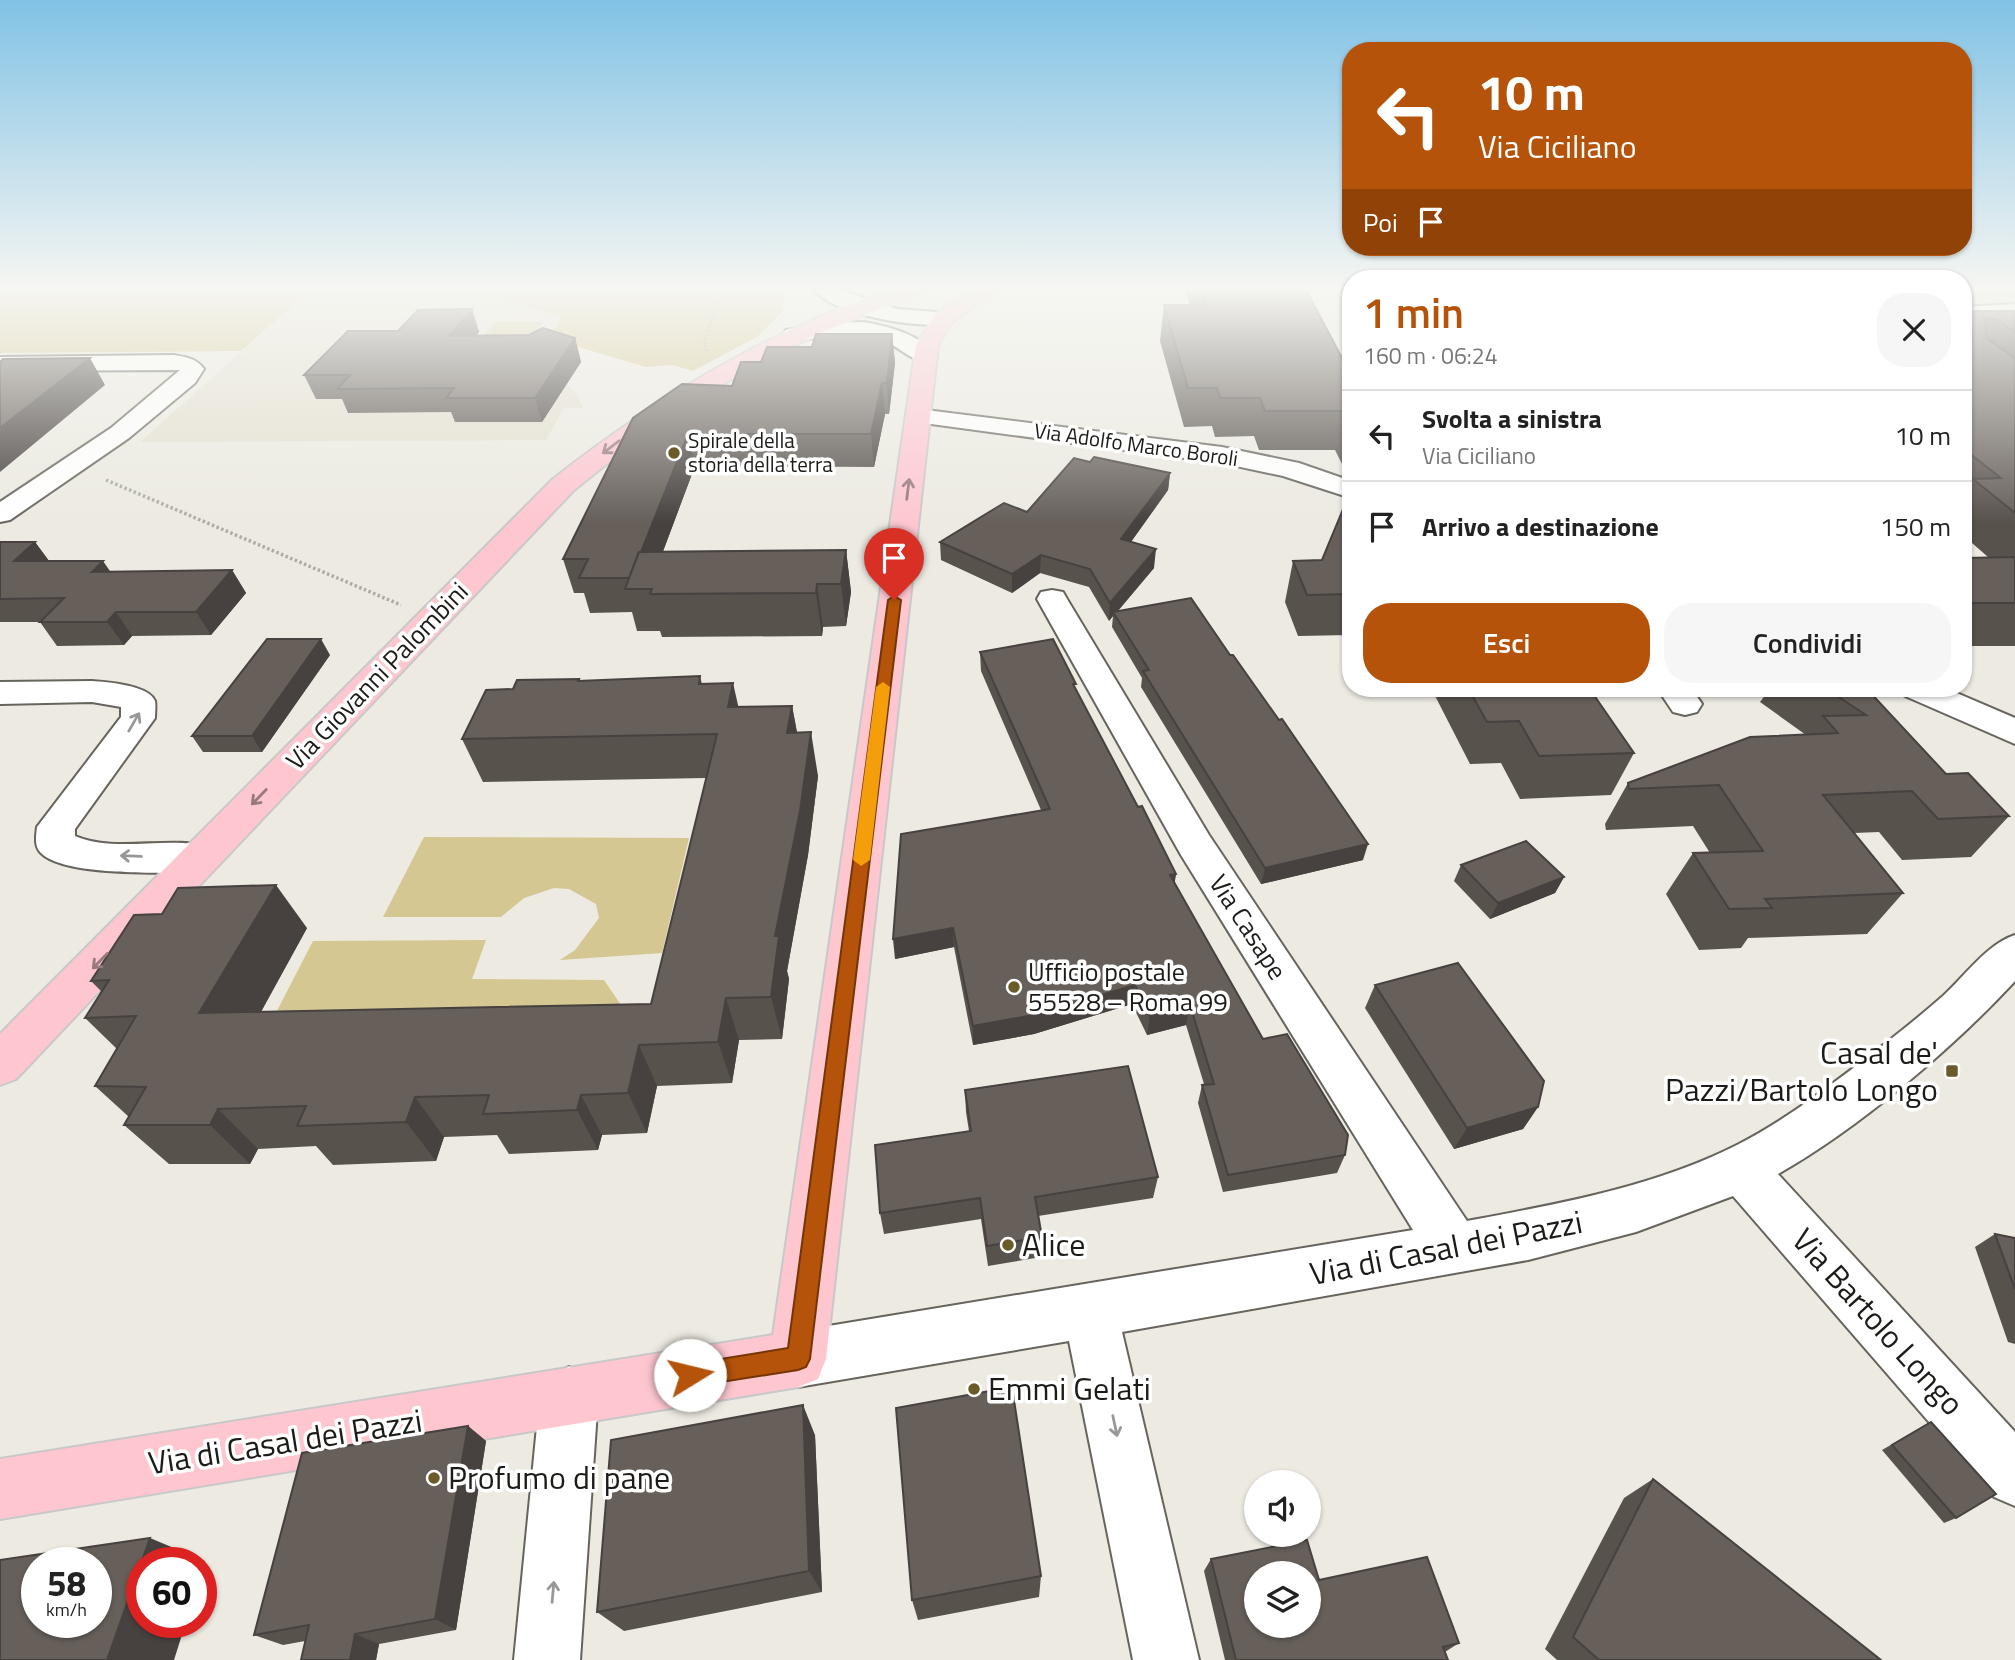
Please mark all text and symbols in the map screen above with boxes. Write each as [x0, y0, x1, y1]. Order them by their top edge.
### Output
text: 10 m [1478, 54, 1585, 129]
icon: left [1363, 70, 1454, 161]
text: Via Ciciliano [1478, 122, 1637, 170]
text: Poi [1363, 203, 1398, 242]
icon: arrive [1412, 203, 1450, 241]
text: 1 min [1363, 280, 1464, 344]
button: close [1877, 293, 1951, 367]
text: 160 m · 06:24 [1363, 338, 1498, 373]
text: Svolta a sinistra [1422, 399, 1602, 438]
street label: Via Adolfo Marco Boroli [1032, 414, 1240, 474]
text: 10 m [1894, 416, 1951, 455]
icon: left [1363, 417, 1401, 455]
place label: Spirale della storia della terra [688, 424, 833, 480]
text: Via Ciciliano [1422, 438, 1536, 473]
one-way arrow [602, 440, 621, 455]
marker: Spirale della storia della terra [666, 445, 682, 461]
one-way arrow [902, 478, 915, 501]
text: Arrivo a destinazione [1422, 507, 1659, 546]
text: 150 m [1880, 507, 1951, 546]
icon: arrive [1363, 508, 1401, 546]
pin [864, 528, 924, 600]
icon: arrive [875, 539, 913, 577]
street label: Via Giovanni Palombini [276, 573, 477, 778]
button: Esci [1363, 603, 1650, 683]
button: Condividi [1664, 603, 1951, 683]
one-way arrow [127, 713, 141, 733]
one-way arrow [250, 789, 267, 806]
one-way arrow [120, 849, 143, 862]
street label: Via Casape [1200, 866, 1297, 987]
one-way arrow [92, 952, 109, 969]
place label: Ufficio postale 55528 – Roma 99 [1028, 952, 1228, 1021]
marker: Ufficio postale 55528 – Roma 99 [1006, 979, 1022, 995]
place label: Casal de' Pazzi/Bartolo Longo [1665, 1028, 1938, 1113]
marker: Casal de' Pazzi/Bartolo Longo [1944, 1063, 1960, 1079]
street label: Via di Casal dei Pazzi [1305, 1197, 1586, 1297]
street label: Via Bartolo Longo [1781, 1217, 1976, 1426]
place label: Alice [1022, 1220, 1085, 1268]
marker: Alice [1000, 1237, 1016, 1253]
position arrow [653, 1338, 727, 1412]
place label: Emmi Gelati [988, 1364, 1151, 1412]
marker: Emmi Gelati [966, 1381, 982, 1397]
street label: Via di Casal dei Pazzi [145, 1396, 425, 1486]
one-way arrow [1108, 1414, 1122, 1437]
place label: Profumo di pane [448, 1453, 670, 1501]
marker: Profumo di pane [426, 1470, 442, 1486]
map controls [1244, 1470, 1321, 1638]
button: sound [1244, 1470, 1321, 1547]
speed limit sign: 60 [126, 1547, 217, 1638]
text: 58 [47, 1556, 86, 1610]
button: layers [1244, 1561, 1321, 1638]
one-way arrow [547, 1581, 560, 1604]
text: km/h [46, 1596, 87, 1623]

